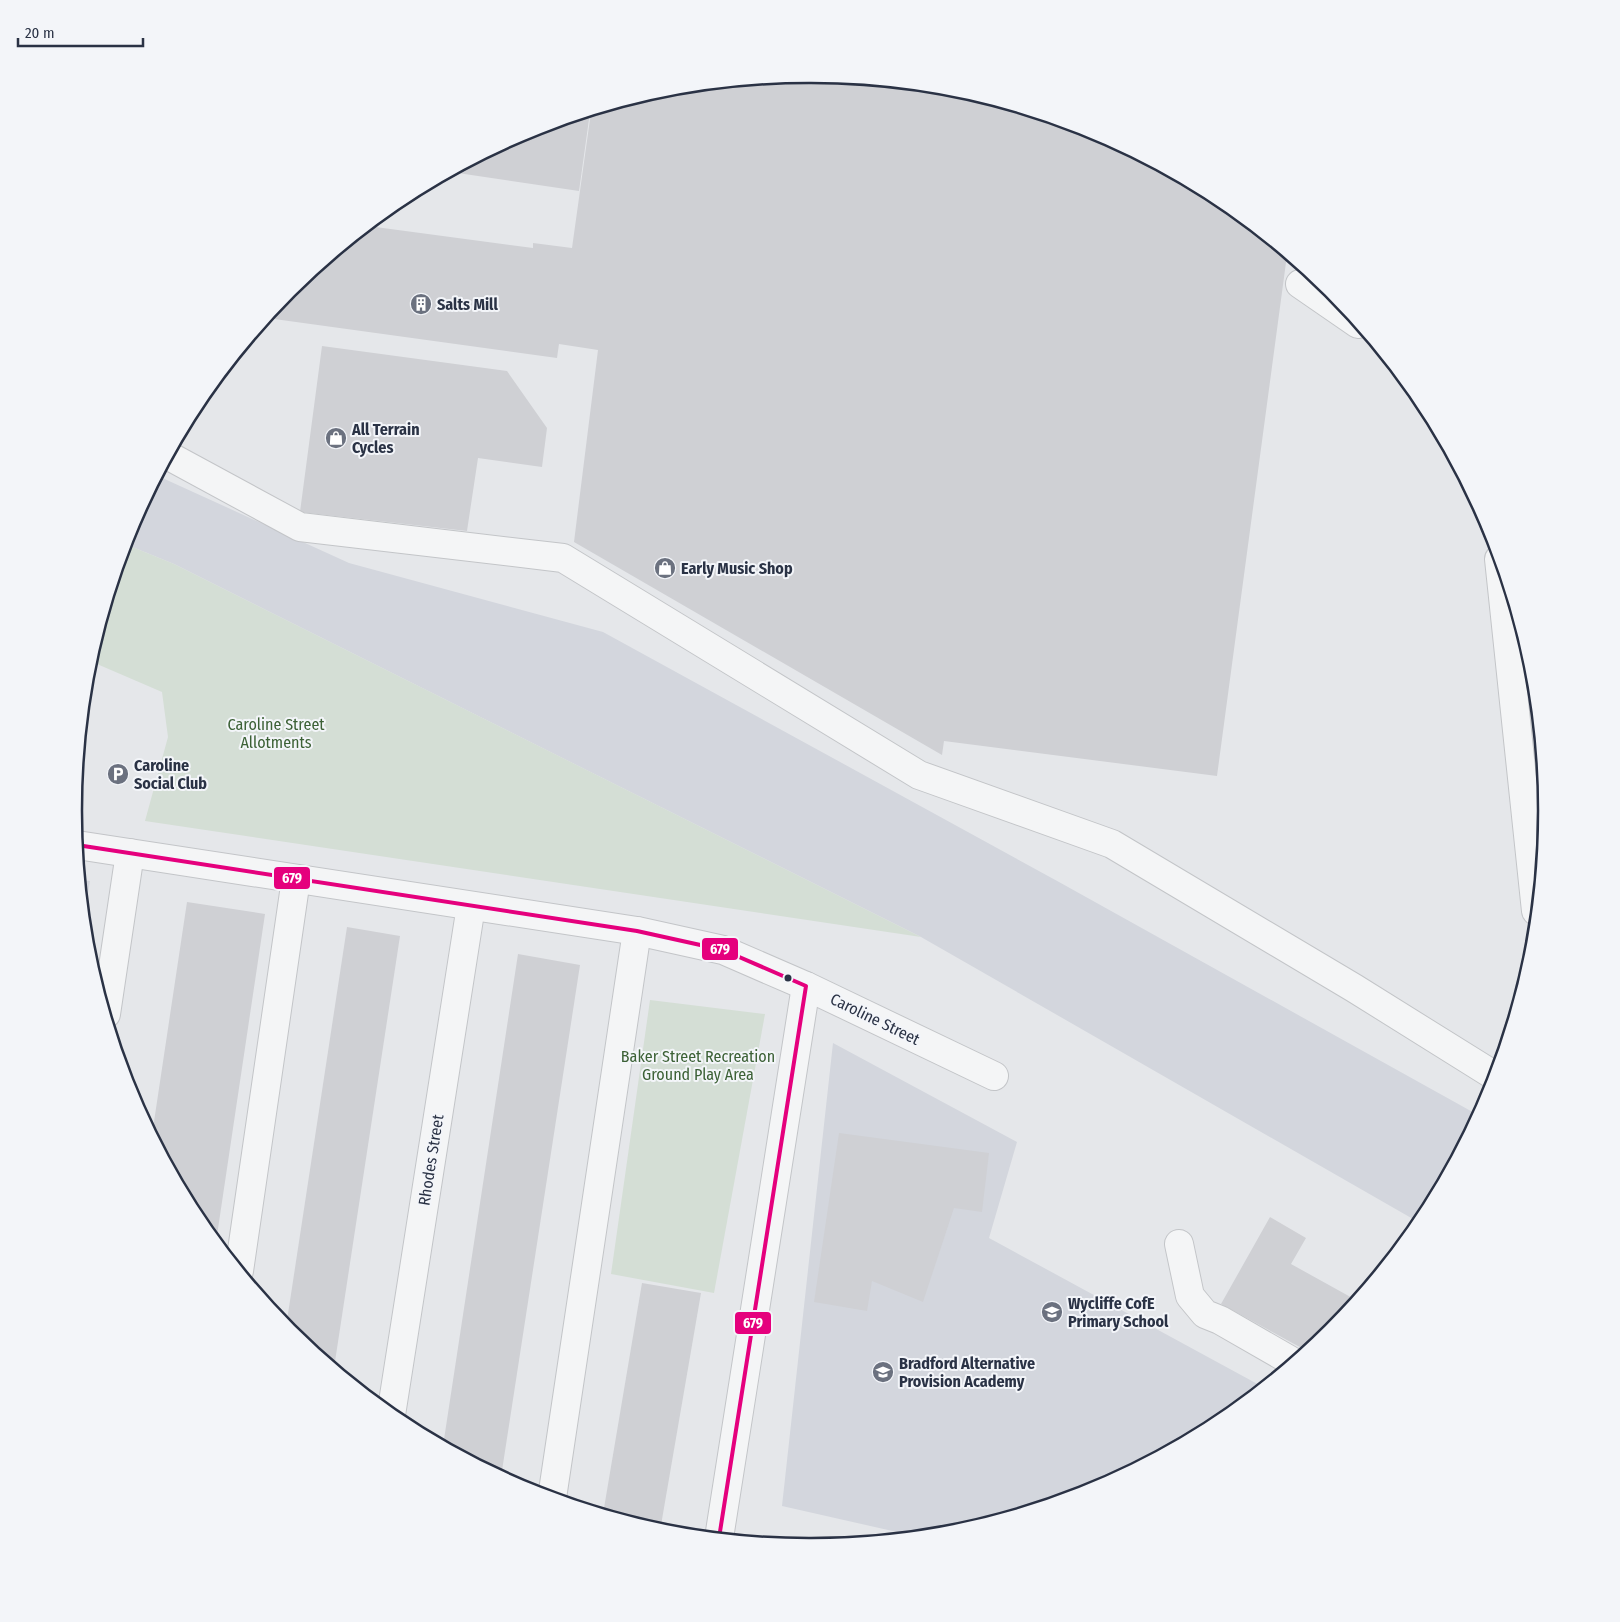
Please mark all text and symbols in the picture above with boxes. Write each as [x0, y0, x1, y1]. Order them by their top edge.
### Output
scale bar [18, 15, 142, 47]
text: 20 m [25, 24, 55, 42]
building icon: Salts Mill [409, 292, 433, 316]
place label: Salts Mill [437, 295, 498, 314]
place label: All Terrain Cycles [351, 420, 420, 457]
shop icon: All Terrain Cycles [324, 426, 348, 450]
shop icon: Early Music Shop [653, 556, 677, 580]
place label: Early Music Shop [681, 559, 793, 578]
park label: Caroline Street Allotments [227, 715, 325, 752]
place label: Caroline Social Club [134, 756, 207, 793]
parking icon: Caroline Social Club [106, 762, 130, 786]
line badge: 679 [273, 866, 311, 890]
text: 679 [282, 870, 302, 887]
line badge: 679 [701, 937, 739, 961]
text: 679 [710, 941, 730, 958]
unlabelled marker [783, 973, 793, 983]
street label: Caroline Street [827, 989, 923, 1049]
park label: Baker Street Recreation Ground Play Area [621, 1047, 775, 1084]
street label: Rhodes Street [414, 1112, 448, 1207]
place label: Wycliffe CofE Primary School [1068, 1294, 1169, 1331]
school or university icon: Wycliffe CofE Primary School [1040, 1300, 1064, 1324]
line badge: 679 [734, 1311, 772, 1335]
text: 679 [743, 1315, 763, 1332]
place label: Bradford Alternative Provision Academy [899, 1354, 1035, 1391]
school or university icon: Bradford Alternative Provision Academy [871, 1360, 895, 1384]

